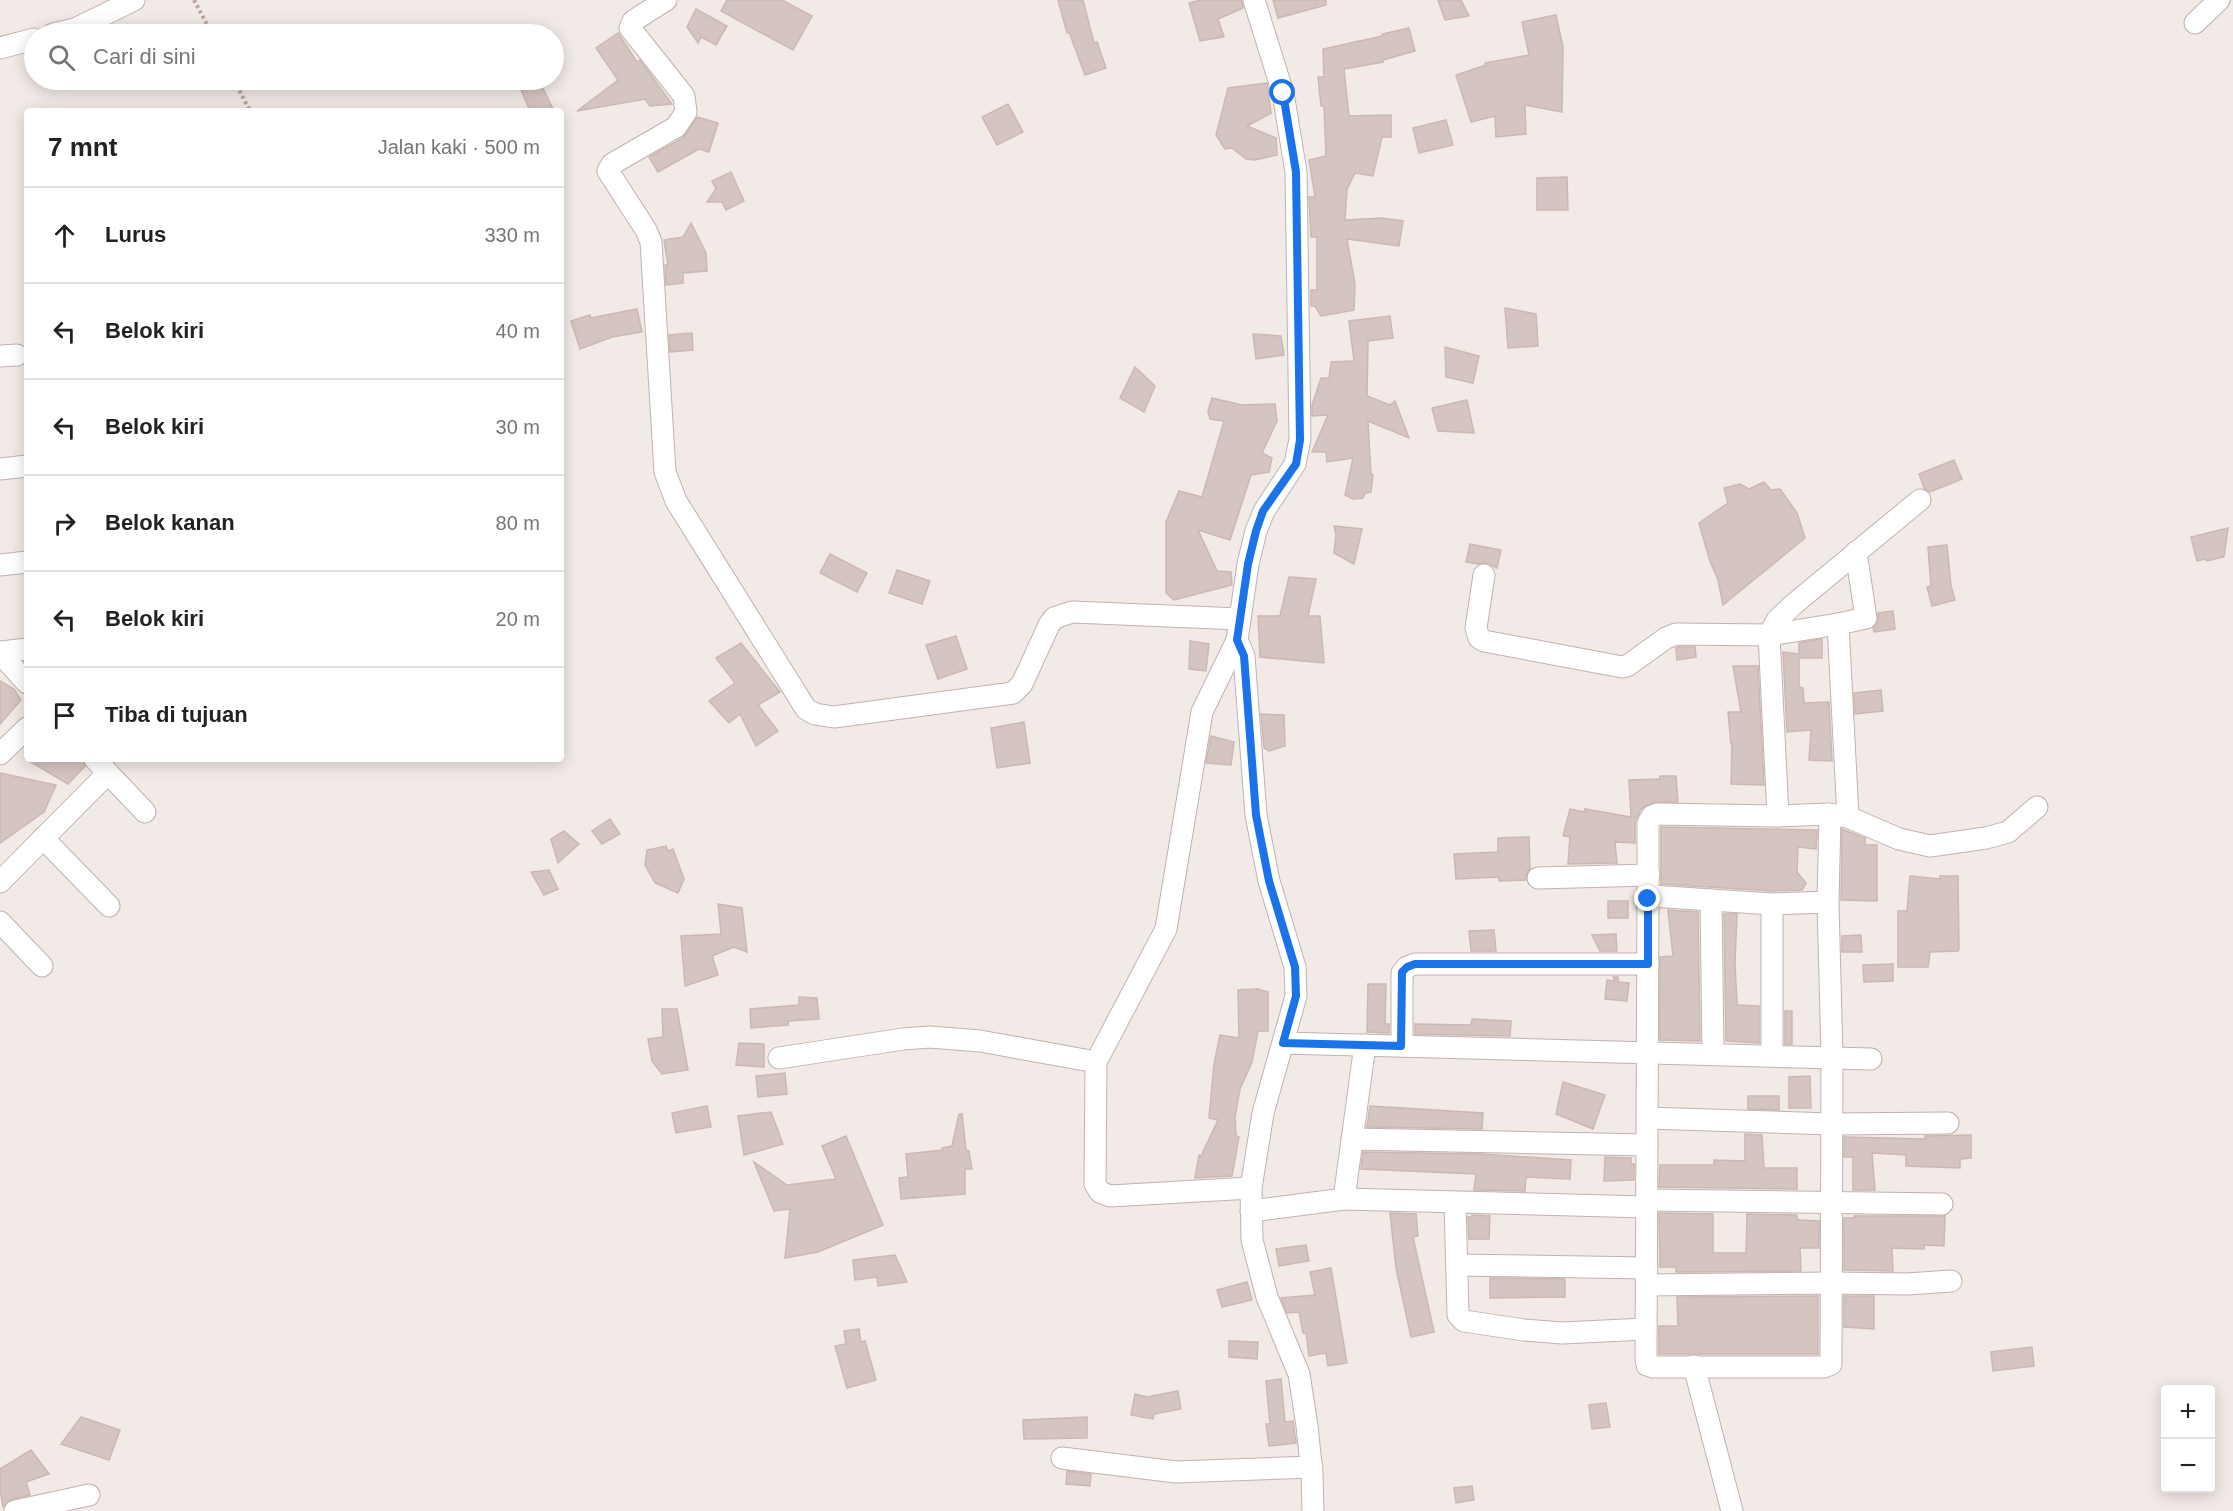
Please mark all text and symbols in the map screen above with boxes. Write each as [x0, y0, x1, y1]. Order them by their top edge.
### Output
search box [24, 24, 564, 90]
icon: search [45, 41, 78, 74]
text: Cari di sini [93, 44, 196, 69]
route start [1269, 79, 1295, 105]
text: 7 mnt [48, 132, 117, 162]
text: Jalan kaki · 500 m [378, 136, 540, 158]
icon: ahead [48, 219, 81, 252]
text: Lurus [105, 222, 166, 247]
text: 330 m [484, 224, 540, 246]
icon: left [48, 315, 81, 348]
text: Belok kiri [105, 318, 204, 343]
text: 40 m [496, 320, 540, 342]
icon: left [48, 411, 81, 444]
text: Belok kiri [105, 414, 204, 439]
text: 30 m [496, 416, 540, 438]
icon: right [48, 507, 81, 540]
text: Belok kanan [105, 510, 235, 535]
text: 80 m [496, 512, 540, 534]
icon: left [48, 603, 81, 636]
text: Belok kiri [105, 606, 204, 631]
text: 20 m [496, 608, 540, 630]
icon: arrive [48, 699, 81, 732]
text: Tiba di tujuan [105, 702, 248, 727]
route end [1634, 885, 1660, 911]
map controls [2161, 1385, 2215, 1493]
button: + [2161, 1385, 2215, 1439]
button: − [2161, 1439, 2215, 1493]

